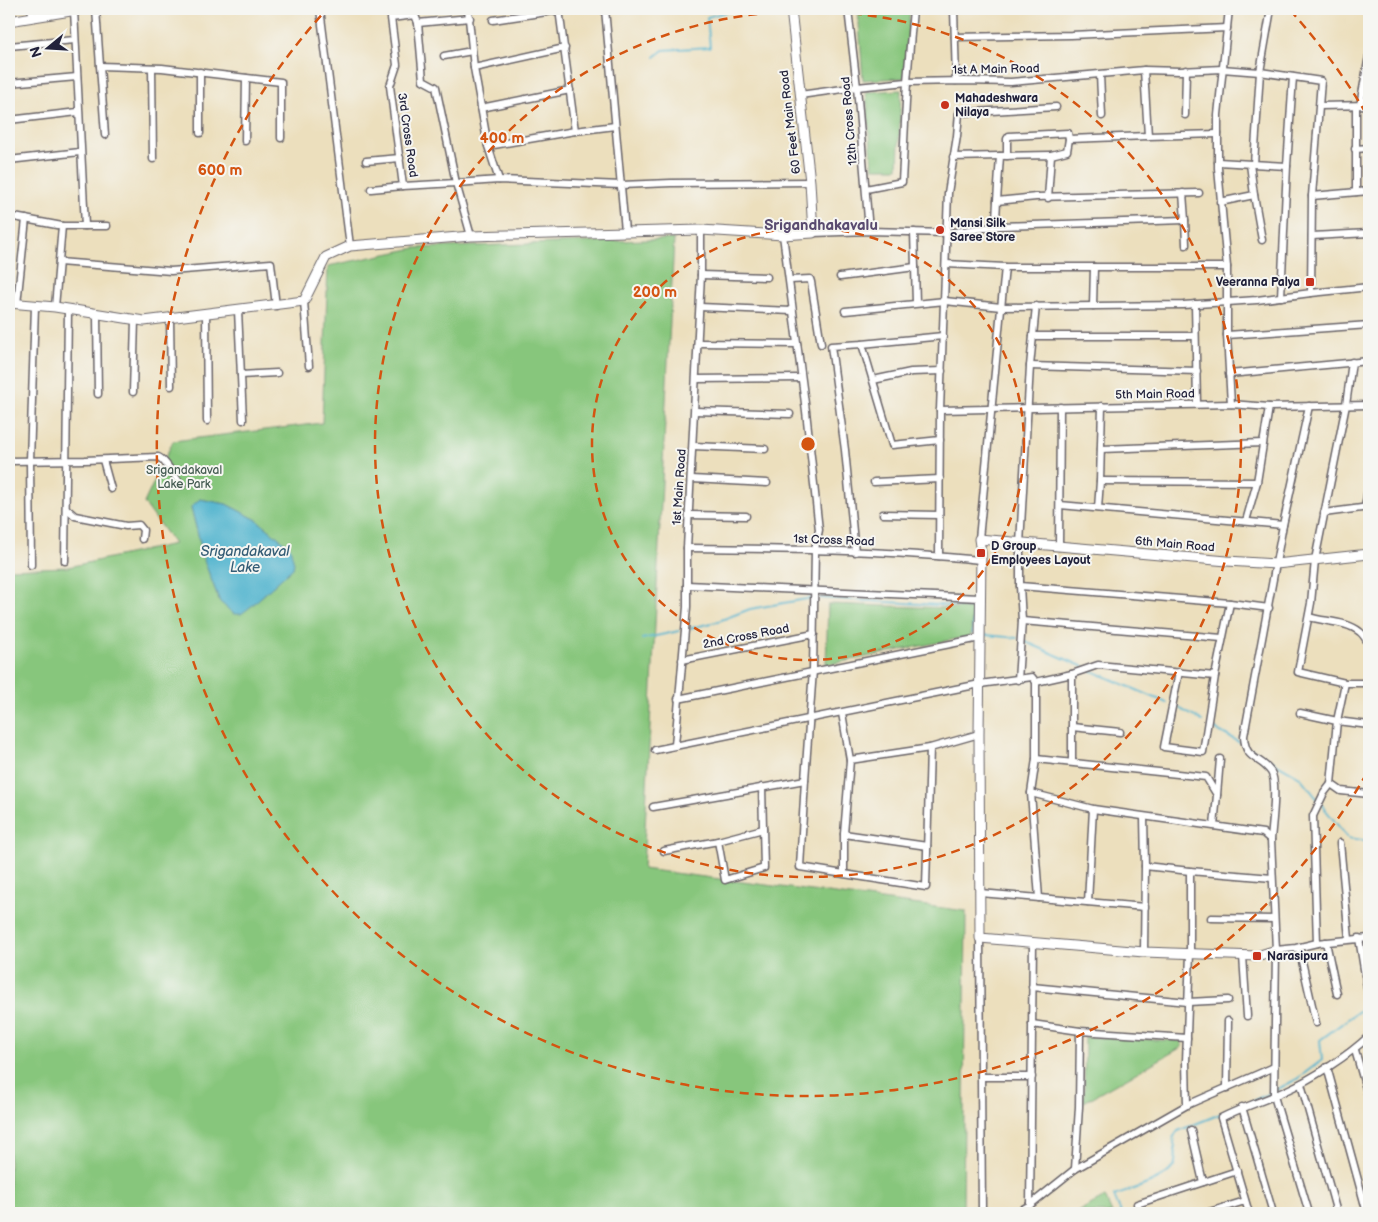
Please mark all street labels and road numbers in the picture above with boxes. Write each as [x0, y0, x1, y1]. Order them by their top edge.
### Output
street label: 1st A Main Road [952, 61, 1040, 78]
street label: 60 Feet Main Road [777, 69, 804, 175]
street label: 12th Cross Road [838, 76, 861, 166]
street label: 3rd Cross Road [394, 92, 421, 178]
street label: 5th Main Road [1115, 386, 1195, 403]
street label: 1st Main Road [669, 448, 690, 526]
street label: 1st Cross Road [793, 532, 875, 549]
street label: 6th Main Road [1135, 534, 1216, 555]
street label: 2nd Cross Road [702, 621, 791, 652]

